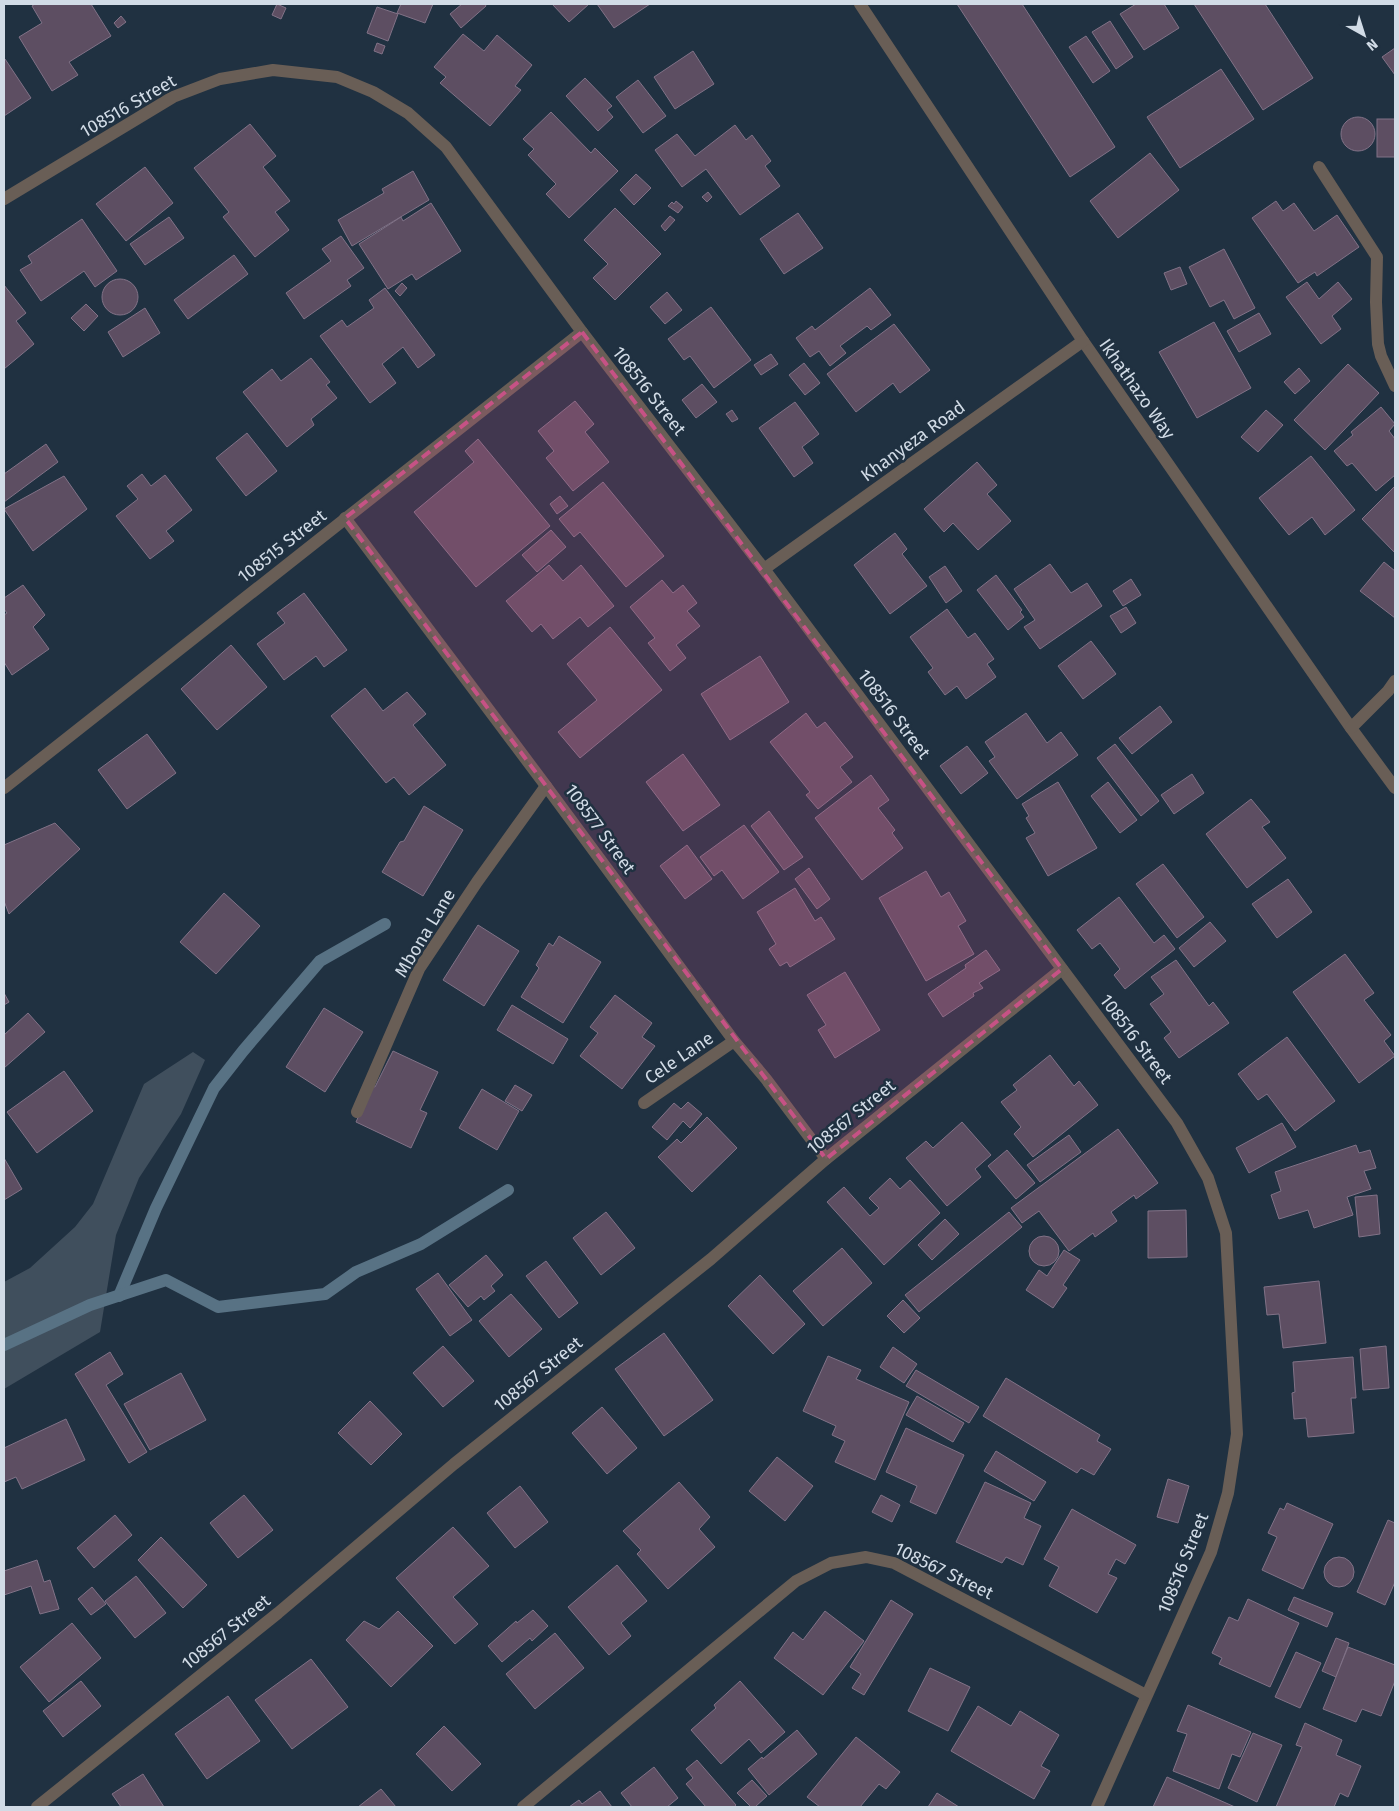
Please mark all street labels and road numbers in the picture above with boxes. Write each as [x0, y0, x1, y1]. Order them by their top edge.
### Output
street label: 108516 Street [76, 70, 180, 142]
street label: Ikhathazo Way [1094, 335, 1180, 444]
street label: 108516 Street [607, 342, 691, 440]
street label: Khanyeza Road [857, 396, 969, 486]
street label: 108515 Street [233, 504, 331, 587]
street label: 108516 Street [853, 665, 935, 764]
street label: 108577 Street [560, 780, 640, 879]
street label: Mbona Lane [390, 885, 460, 981]
street label: 108516 Street [1095, 990, 1177, 1089]
street label: Cele Lane [640, 1027, 718, 1089]
street label: 108567 Street [802, 1074, 900, 1159]
street label: 108567 Street [489, 1331, 587, 1416]
street label: 108516 Street [1153, 1509, 1213, 1617]
street label: 108567 Street [891, 1538, 998, 1605]
street label: 108567 Street [177, 1589, 275, 1674]

